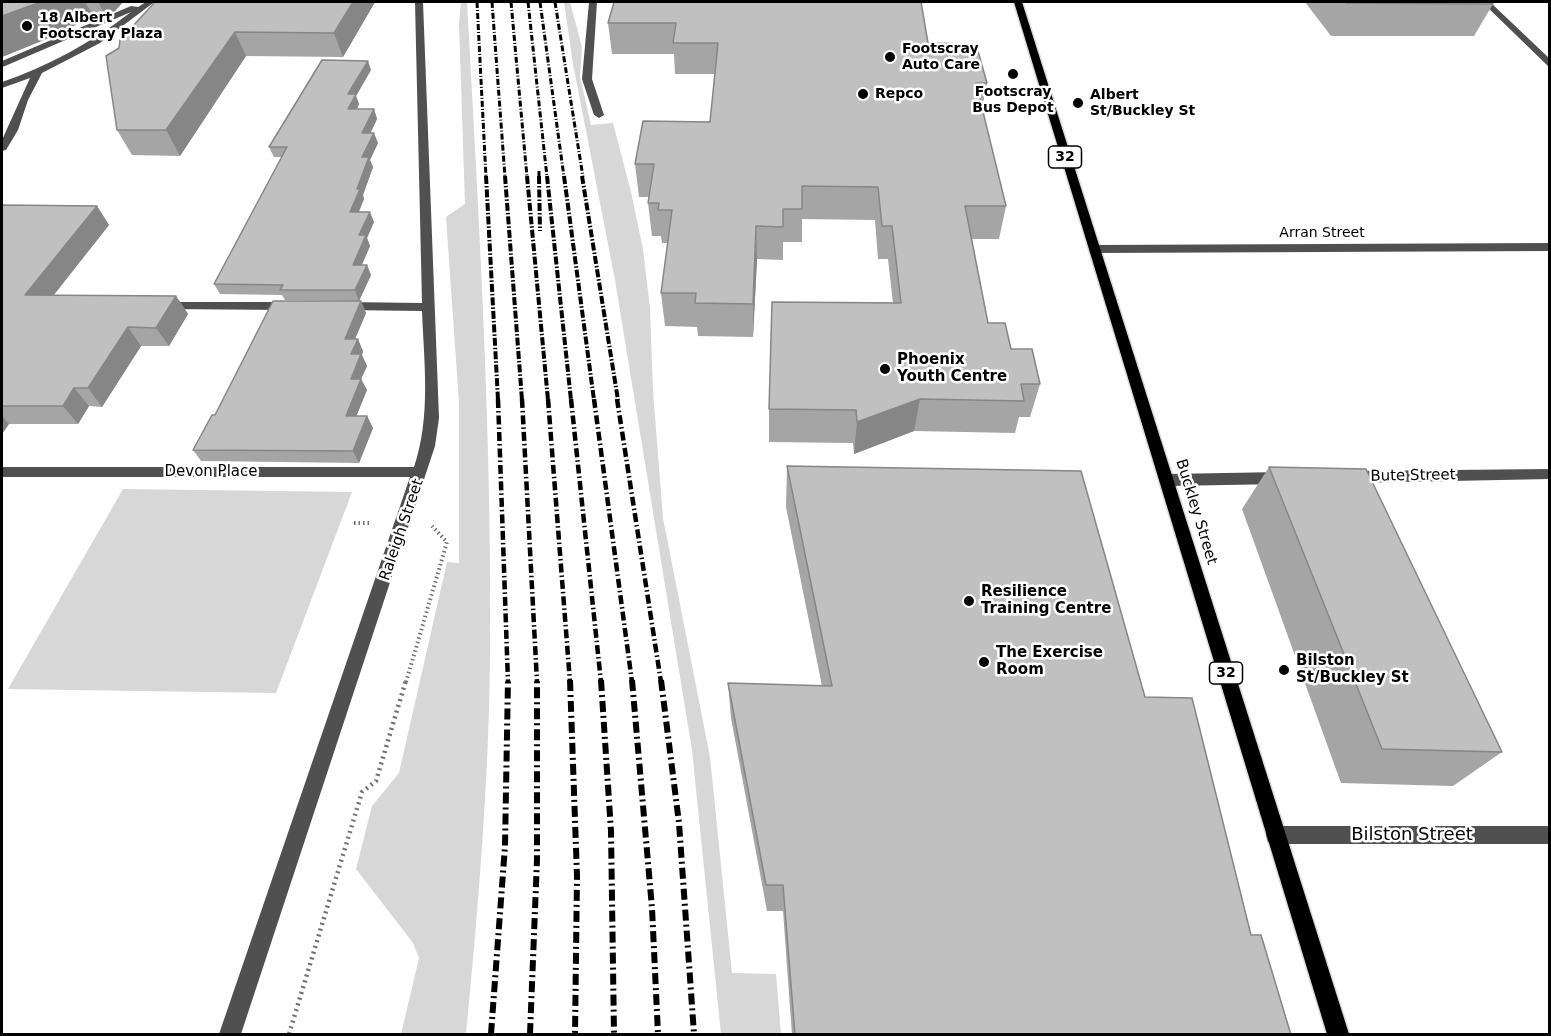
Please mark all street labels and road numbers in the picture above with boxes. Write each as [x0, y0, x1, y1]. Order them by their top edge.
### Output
road number: 32 [1048, 146, 1082, 168]
street label: Arran Street [1279, 225, 1365, 241]
street label: Buckley Street [1171, 457, 1221, 567]
street label: Devon Place [165, 463, 257, 481]
street label: Bute Street [1370, 466, 1456, 486]
street label: Raleigh Street [376, 477, 428, 583]
road number: 32 [1210, 662, 1242, 684]
street label: Bilston Street [1351, 824, 1473, 846]

